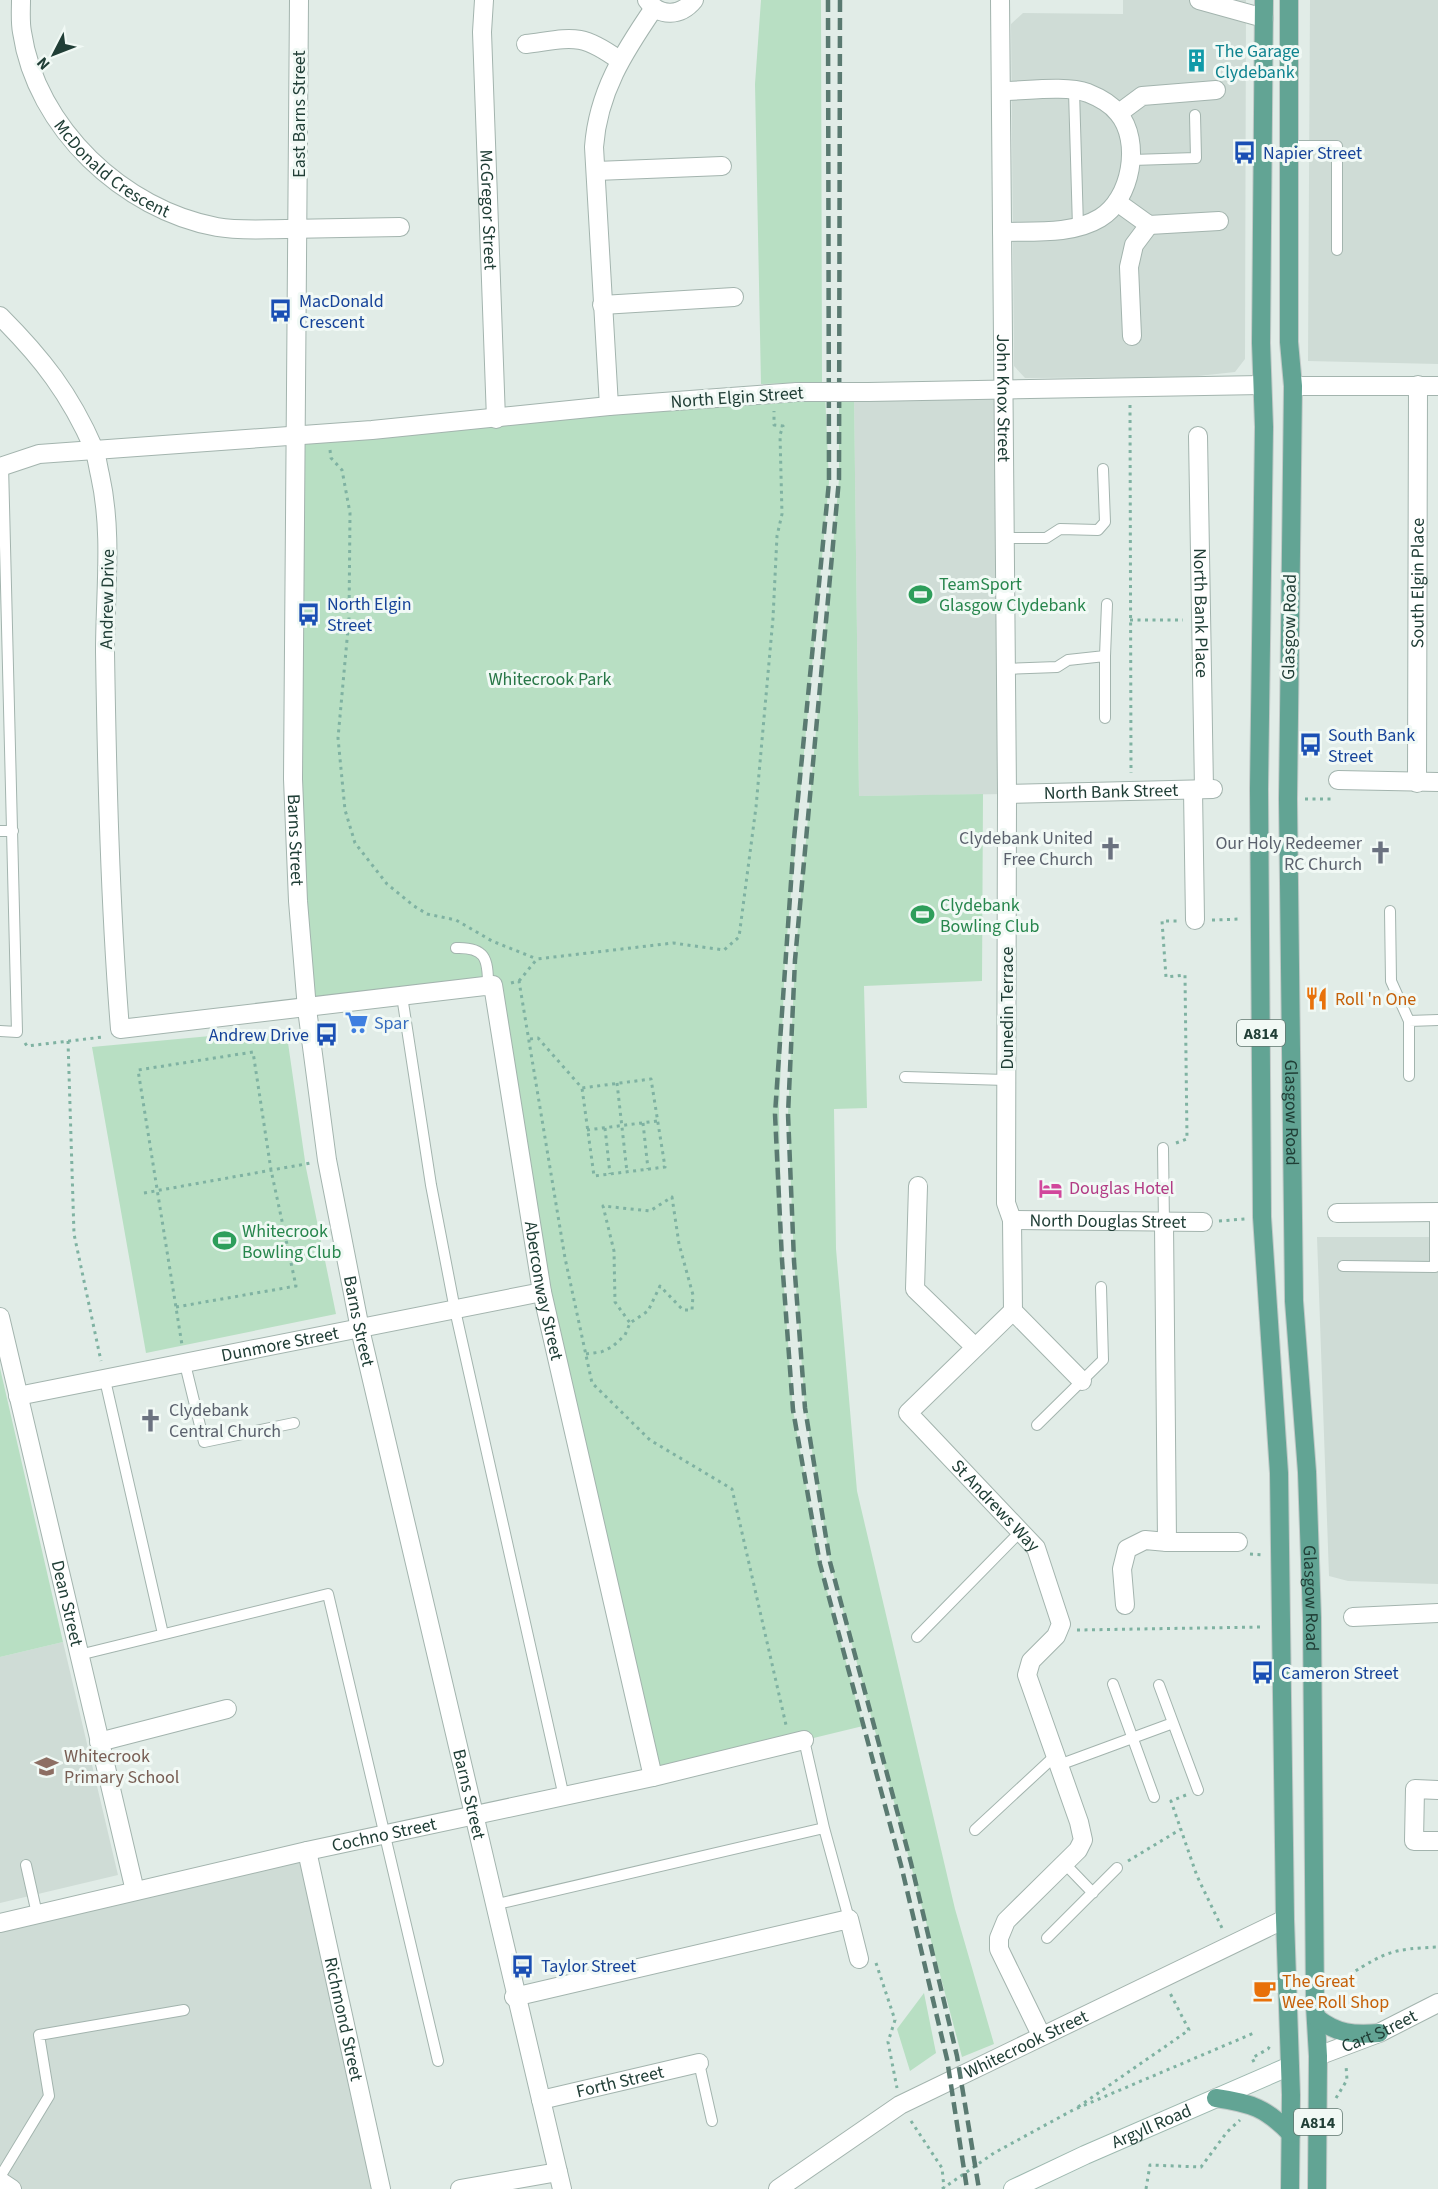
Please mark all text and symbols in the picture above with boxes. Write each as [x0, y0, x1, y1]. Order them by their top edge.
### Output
north arrow [24, 24, 84, 84]
place label: The Garage Clydebank [1215, 39, 1300, 85]
building icon: The Garage Clydebank [1184, 48, 1210, 74]
street label: East Barns Street [287, 50, 312, 178]
text: N [32, 52, 55, 75]
street label: McDonald Crescent [48, 115, 174, 224]
bus stop icon: Napier Street [1232, 140, 1258, 166]
place label: Napier Street [1263, 141, 1362, 166]
street label: McGregor Street [473, 149, 503, 271]
place label: MacDonald Crescent [299, 289, 384, 335]
bus stop icon: MacDonald Crescent [268, 298, 294, 324]
street label: John Knox Street [990, 334, 1016, 462]
street label: North Elgin Street [670, 380, 804, 415]
street label: South Elgin Place [1405, 518, 1431, 648]
street label: North Bank Place [1187, 548, 1214, 678]
street label: Andrew Drive [94, 549, 121, 649]
place label: TeamSport Glasgow Clydebank [939, 572, 1086, 618]
street label: Glasgow Road [1276, 574, 1303, 680]
sports icon: TeamSport Glasgow Clydebank [908, 581, 934, 607]
place label: North Elgin Street [327, 592, 412, 638]
bus stop icon: North Elgin Street [296, 601, 322, 627]
park label: Whitecrook Park [488, 667, 612, 692]
place label: South Bank Street [1328, 723, 1415, 769]
bus stop icon: South Bank Street [1297, 732, 1323, 758]
street label: North Bank Street [1044, 778, 1178, 806]
street label: Barns Street [281, 793, 309, 886]
place label: Clydebank United Free Church [959, 826, 1093, 872]
place label: Our Holy Redeemer RC Church [1215, 831, 1363, 877]
church icon: Clydebank United Free Church [1098, 835, 1124, 861]
church icon: Our Holy Redeemer RC Church [1367, 840, 1393, 866]
place label: Clydebank Bowling Club [940, 893, 1039, 939]
sports icon: Clydebank Bowling Club [909, 902, 935, 928]
street label: Dunedin Terrace [995, 947, 1020, 1069]
restaurant icon: Roll 'n One [1304, 986, 1330, 1012]
place label: Roll 'n One [1335, 987, 1416, 1012]
supermarket icon: Spar [343, 1010, 369, 1036]
place label: Spar [374, 1011, 409, 1036]
road number: A814 [1237, 1020, 1285, 1046]
bus stop icon: Andrew Drive [314, 1022, 340, 1048]
place label: Andrew Drive [209, 1023, 309, 1048]
street label: Glasgow Road [1278, 1060, 1304, 1166]
hotel icon: Douglas Hotel [1038, 1175, 1064, 1201]
place label: Douglas Hotel [1069, 1176, 1174, 1201]
street label: North Douglas Street [1029, 1208, 1187, 1235]
place label: Whitecrook Bowling Club [242, 1219, 341, 1265]
street label: Aberconway Street [518, 1219, 569, 1363]
sports icon: Whitecrook Bowling Club [211, 1228, 237, 1254]
street label: Barns Street [337, 1274, 380, 1369]
street label: Dunmore Street [219, 1321, 341, 1368]
place label: Clydebank Central Church [169, 1398, 281, 1444]
church icon: Clydebank Central Church [138, 1407, 164, 1433]
street label: St Andrews Way [945, 1454, 1046, 1558]
street label: Glasgow Road [1297, 1545, 1324, 1651]
street label: Dean Street [45, 1558, 89, 1649]
bus stop icon: Cameron Street [1250, 1660, 1276, 1686]
place label: Cameron Street [1281, 1661, 1399, 1686]
place label: Whitecrook Primary School [64, 1744, 179, 1790]
street label: Barns Street [446, 1747, 492, 1842]
school or university icon: Whitecrook Primary School [33, 1753, 59, 1779]
street label: Cochno Street [329, 1812, 439, 1858]
bus stop icon: Taylor Street [510, 1953, 536, 1979]
place label: Taylor Street [541, 1954, 636, 1979]
street label: Richmond Street [318, 1955, 369, 2083]
place label: The Great Wee Roll Shop [1282, 1969, 1389, 2015]
cafe icon: The Great Wee Roll Shop [1251, 1978, 1277, 2004]
street label: Whitecrook Street [960, 2004, 1092, 2085]
street label: Cart Street [1338, 2004, 1421, 2059]
street label: Forth Street [574, 2060, 666, 2104]
street label: Argyll Road [1108, 2098, 1196, 2155]
road number: A814 [1294, 2109, 1342, 2135]

